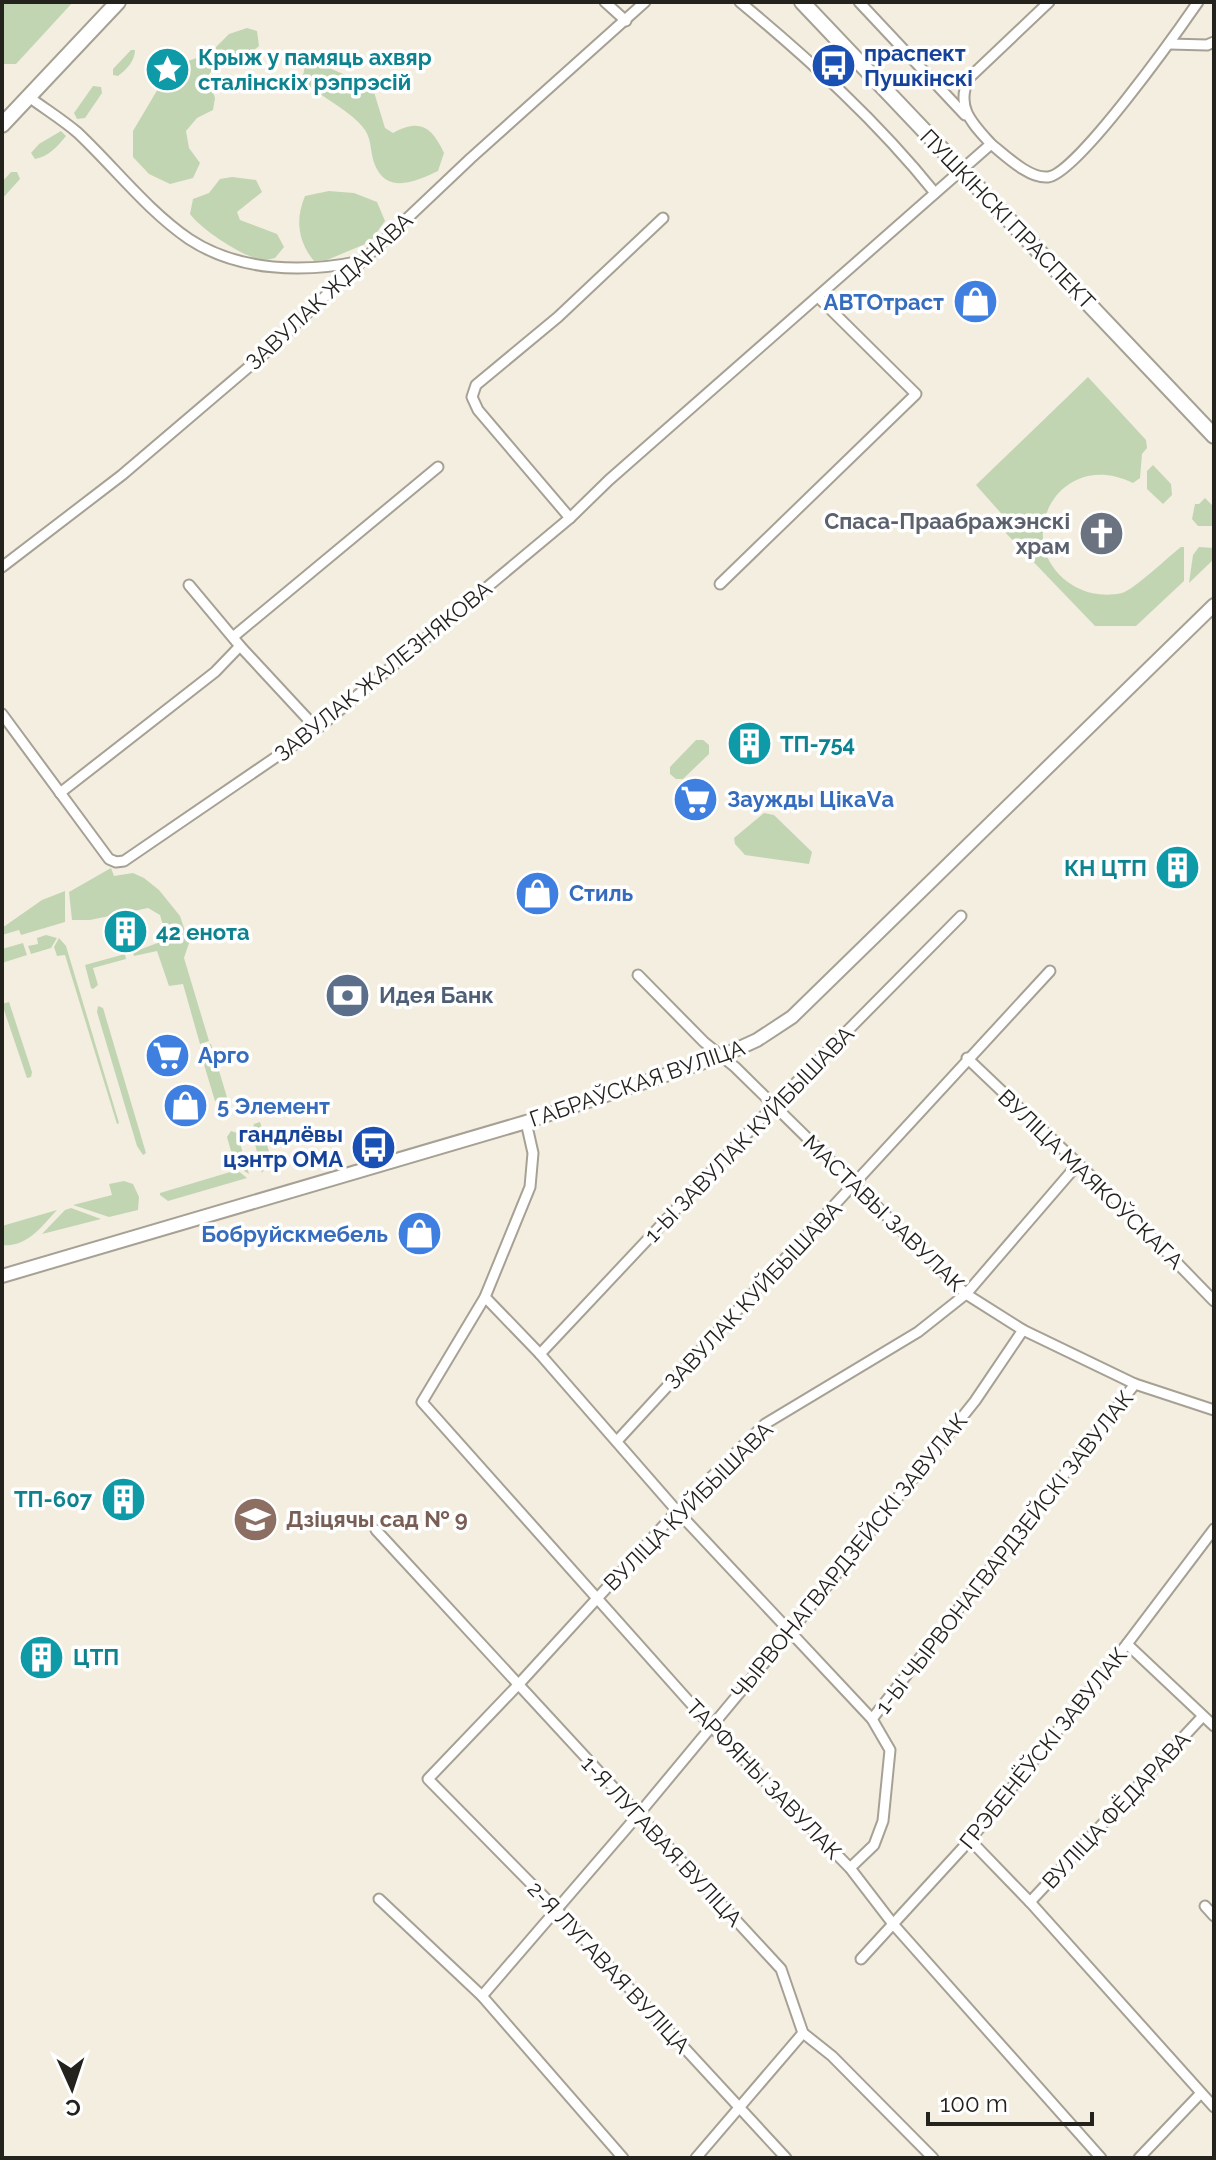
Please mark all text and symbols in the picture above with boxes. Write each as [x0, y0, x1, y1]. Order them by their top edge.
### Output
place label: праспект Пушкінскі [864, 40, 973, 91]
bus stop icon: праспект Пушкінскі [809, 42, 857, 90]
place label: Крыж у памяць ахвяр сталінскіх рэпрэсій [198, 44, 432, 95]
place icon: Крыж у памяць ахвяр сталінскіх рэпрэсій [143, 46, 191, 94]
street label: ПУШКІНСКІ ПРАСПЕКТ [915, 124, 1101, 315]
street label: ЗАВУЛАК ЖДАНАВА [240, 207, 418, 375]
shop icon: АВТОтраст [951, 278, 999, 326]
place label: АВТОтраст [824, 289, 944, 315]
place label: Спаса-Праабражэнскі храм [824, 508, 1070, 559]
church icon: Спаса-Праабражэнскі храм [1077, 510, 1125, 558]
street label: ЗАВУЛАК ЖАЛЕЗНЯКОВА [269, 575, 497, 767]
building icon: ТП-754 [725, 720, 773, 768]
place label: ТП-754 [780, 731, 855, 757]
supermarket icon: Заужды ЦікаVа [672, 775, 720, 823]
place label: Заужды ЦікаVа [727, 786, 894, 812]
building icon: КН ЦТП [1154, 844, 1202, 892]
place label: КН ЦТП [1064, 855, 1147, 881]
shop icon: Стиль [514, 869, 562, 917]
place label: Стиль [569, 880, 634, 906]
building icon: 42 енота [101, 908, 149, 956]
place label: 42 енота [156, 919, 250, 945]
bank icon: Идея Банк [324, 971, 372, 1019]
place label: Идея Банк [379, 982, 494, 1008]
street label: 1-Ы ЗАВУЛАК КУЙБЫШАВА [639, 1021, 859, 1247]
supermarket icon: Арго [143, 1031, 191, 1079]
street label: ГАБРАЎСКАЯ ВУЛІЦА [526, 1034, 748, 1132]
place label: Арго [198, 1042, 249, 1068]
shop icon: 5 Элемент [162, 1082, 210, 1130]
street label: ВУЛІЦА МАЯКОЎСКАГА [993, 1084, 1189, 1274]
place label: 5 Элемент [217, 1093, 330, 1119]
place label: гандлёвы цэнтр ОМА [223, 1121, 343, 1172]
bus stop icon: гандлёвы цэнтр ОМА [350, 1123, 398, 1171]
street label: МАСТАВЫ ЗАВУЛАК [798, 1129, 970, 1297]
street label: ЗАВУЛАК КУЙБЫШАВА [659, 1196, 847, 1394]
shop icon: Бобруйскмебель [395, 1210, 443, 1258]
place label: Бобруйскмебель [201, 1221, 388, 1247]
street label: 1-Ы ЧЫРВОНАГВАРДЗЕЙСКІ ЗАВУЛАК [870, 1385, 1138, 1719]
street label: ЧЫРВОНАГВАРДЗЕЙСКІ ЗАВУЛАК [726, 1408, 972, 1704]
street label: ВУЛІЦА КУЙБЫШАВА [598, 1416, 778, 1596]
building icon: ТП-607 [99, 1475, 147, 1523]
place label: ТП-607 [14, 1486, 93, 1512]
school or university icon: Дзіцячы сад № 9 [231, 1495, 279, 1543]
place label: Дзіцячы сад № 9 [286, 1506, 468, 1532]
building icon: ЦТП [18, 1633, 66, 1681]
street label: ГРЭБЕНЁЎСКІ ЗАВУЛАК [954, 1642, 1132, 1854]
place label: ЦТП [73, 1644, 119, 1670]
street label: ТАРФЯНЫ ЗАВУЛАК [681, 1694, 847, 1864]
street label: ВУЛІЦА ФЁДАРАВА [1037, 1726, 1195, 1894]
street label: 1-Я ЛУГАВАЯ ВУЛІЦА [576, 1750, 748, 1932]
street label: 2-Я ЛУГАВАЯ ВУЛІЦА [523, 1876, 696, 2058]
north arrow [32, 2048, 112, 2128]
scale bar [928, 2076, 1092, 2126]
text: 100 m [940, 2089, 1008, 2118]
text: С [65, 2095, 81, 2121]

